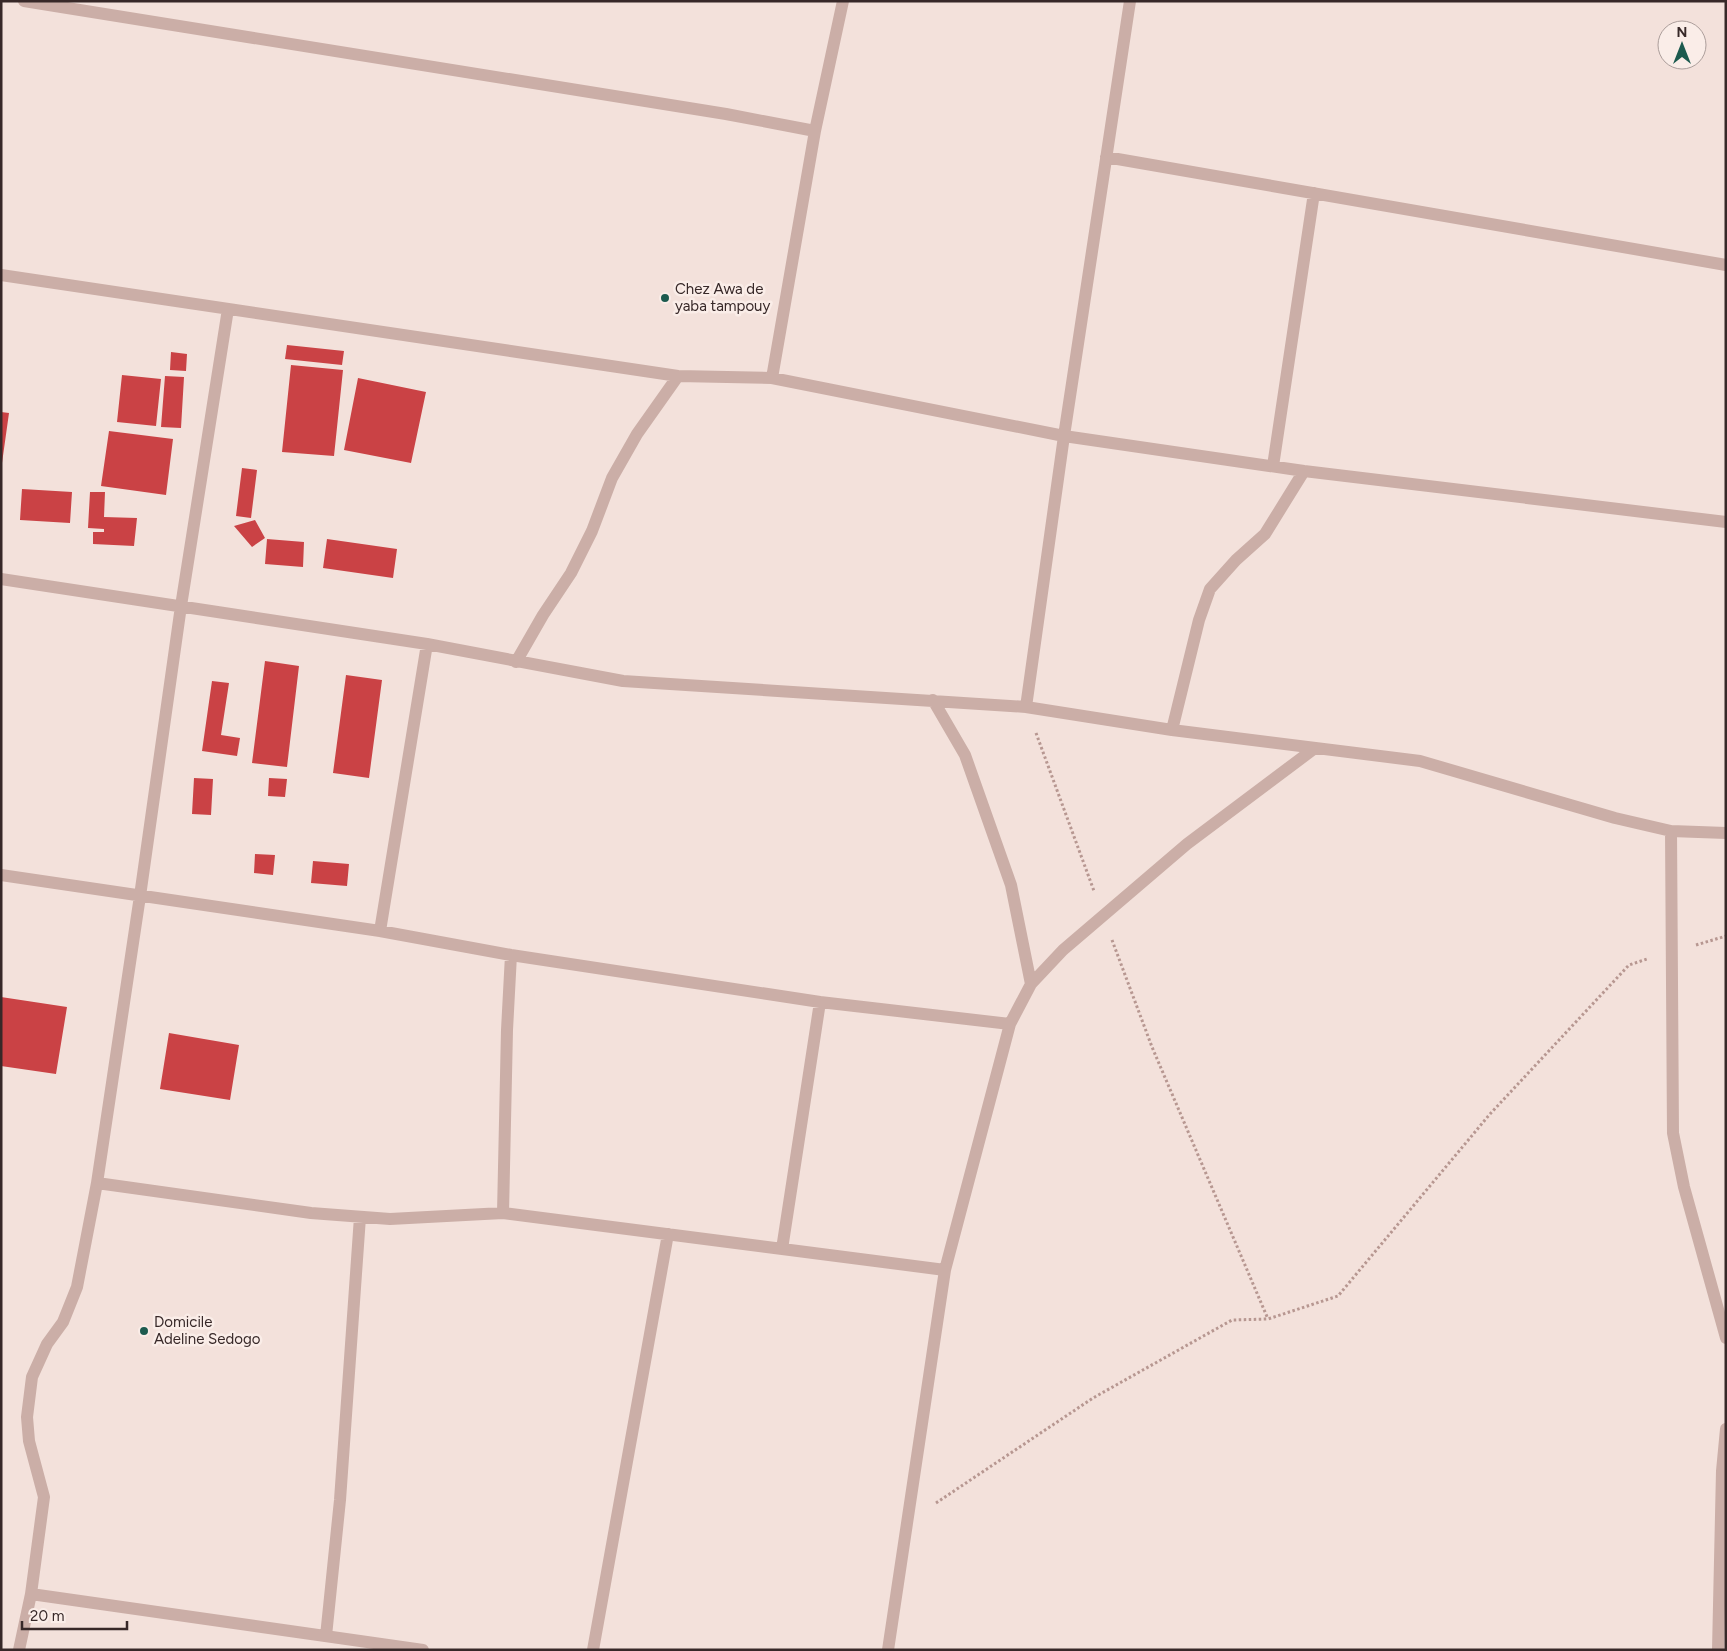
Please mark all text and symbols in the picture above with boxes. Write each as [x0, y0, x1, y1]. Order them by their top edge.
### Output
north arrow [1657, 20, 1707, 70]
text: N [1677, 24, 1687, 41]
place label: Chez Awa de yaba tampouy [675, 280, 770, 315]
marker: Chez Awa de yaba tampouy [659, 292, 671, 304]
place label: Domicile Adeline Sedogo [154, 1313, 261, 1348]
marker: Domicile Adeline Sedogo [138, 1325, 150, 1337]
scale bar [22, 1598, 128, 1630]
text: 20 m [30, 1607, 64, 1625]

